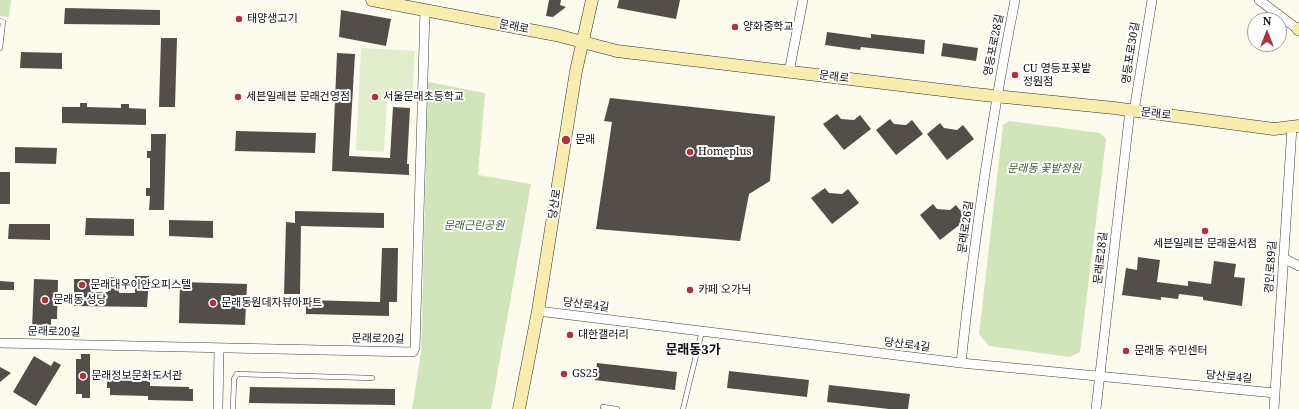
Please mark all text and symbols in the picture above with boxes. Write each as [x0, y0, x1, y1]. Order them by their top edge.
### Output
place label: 태양생고기 [247, 12, 298, 26]
north arrow [1247, 12, 1287, 52]
street label: 영등포로28길 [982, 13, 1006, 77]
text: N [1263, 13, 1271, 28]
marker: 태양생고기 [234, 14, 244, 24]
street label: 문래로 [498, 18, 530, 36]
place label: 양화중학교 [743, 20, 794, 34]
street label: 영등포로30길 [1120, 21, 1142, 85]
marker: 양화중학교 [730, 22, 740, 32]
place label: CU 영등포꽃밭 정원점 [1023, 62, 1091, 88]
street label: 문래로 [818, 69, 850, 85]
marker: CU 영등포꽃밭 정원점 [1010, 70, 1020, 80]
place label: 세븐일레븐 문래건영점 [246, 90, 350, 104]
place label: 서울문래초등학교 [383, 90, 464, 104]
marker: 세븐일레븐 문래건영점 [233, 92, 243, 102]
marker: 서울문래초등학교 [370, 92, 380, 102]
street label: 문래로 [1140, 106, 1172, 122]
place label: 문래 [575, 133, 595, 147]
marker: 문래 [560, 134, 572, 146]
place label: Homeplus [698, 145, 751, 159]
marker: Homeplus [685, 147, 695, 157]
park label: 문래동 꽃밭정원 [1007, 162, 1081, 176]
street label: 당산로 [546, 188, 564, 220]
street label: 문래로26길 [956, 200, 976, 254]
park label: 문래근린공원 [444, 219, 504, 233]
marker: 세븐일레븐 문래윤서점 [1200, 226, 1210, 236]
street label: 문래로28길 [1092, 231, 1110, 285]
place label: 세븐일레븐 문래윤서점 [1153, 237, 1257, 251]
street label: 경인로89길 [1263, 240, 1279, 294]
place label: 문래대우이안오피스텔 [90, 278, 191, 292]
marker: 문래대우이안오피스텔 [77, 280, 87, 290]
place label: 카페 오가닉 [698, 283, 751, 297]
marker: 카페 오가닉 [685, 285, 695, 295]
place label: 문래동 성당 [53, 293, 106, 307]
marker: 문래동 성당 [40, 295, 50, 305]
place label: 문래동원데자뷰아파트 [221, 296, 322, 310]
street label: 당산로4길 [562, 296, 610, 314]
marker: 문래동원데자뷰아파트 [208, 298, 218, 308]
street label: 문래로20길 [27, 325, 81, 339]
place label: 대한갤러리 [578, 328, 629, 342]
marker: 대한갤러리 [565, 330, 575, 340]
street label: 문래로20길 [351, 332, 405, 346]
street label: 당산로4길 [883, 336, 931, 354]
district label: 문래동3가 [665, 342, 721, 358]
place label: 문래동 주민센터 [1134, 344, 1208, 358]
marker: 문래동 주민센터 [1121, 346, 1131, 356]
place label: GS25 [572, 367, 598, 381]
street label: 당산로4길 [1205, 368, 1253, 386]
place label: 문래정보문화도서관 [91, 369, 182, 383]
marker: GS25 [559, 369, 569, 379]
marker: 문래정보문화도서관 [78, 371, 88, 381]

